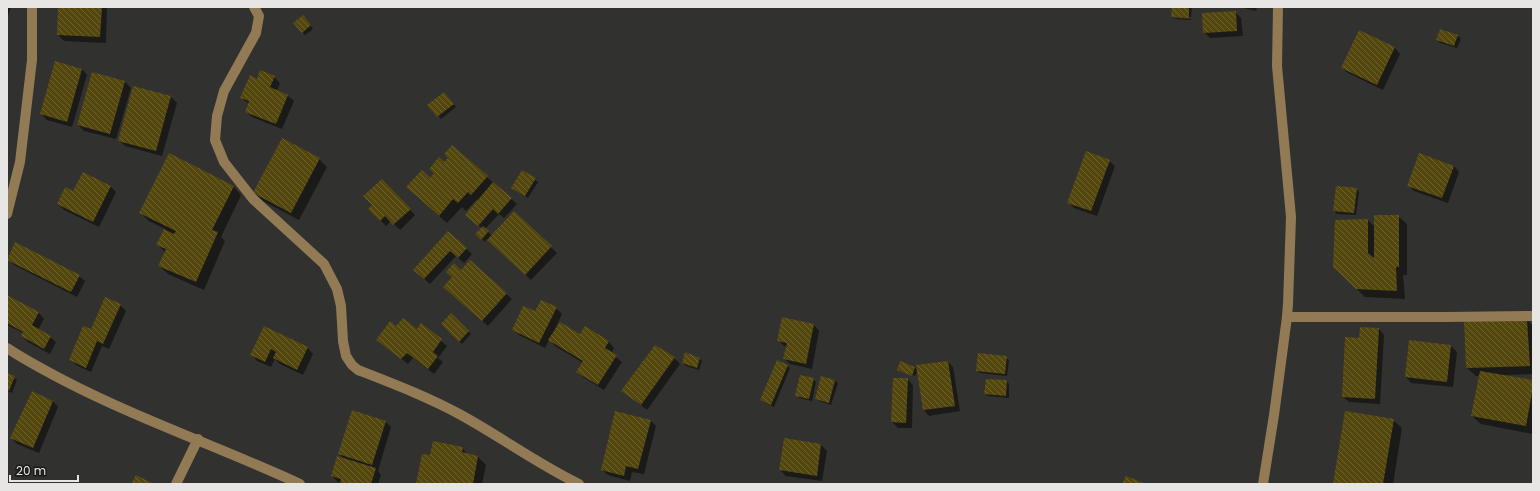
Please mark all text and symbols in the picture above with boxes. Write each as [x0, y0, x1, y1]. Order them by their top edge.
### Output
scale bar [10, 457, 78, 483]
text: 20 m [16, 462, 46, 479]

